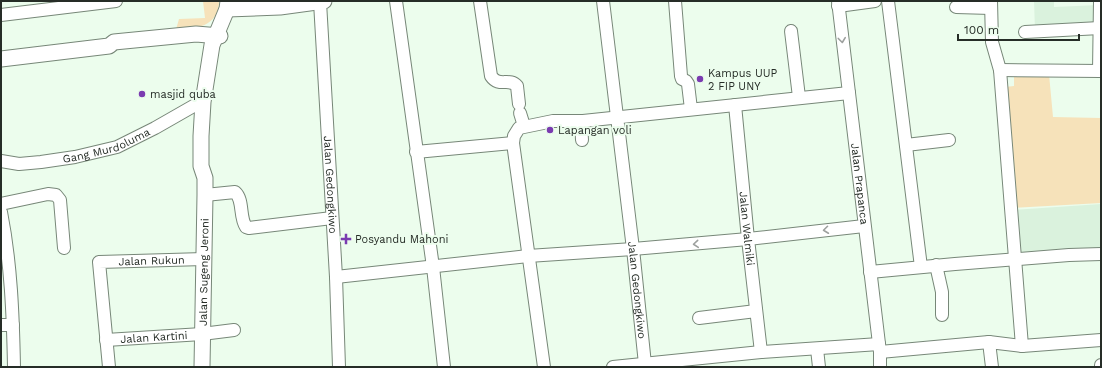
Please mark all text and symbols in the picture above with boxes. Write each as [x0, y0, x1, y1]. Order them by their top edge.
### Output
scale bar [958, 16, 1079, 42]
text: 100 m [964, 23, 999, 37]
one-way arrow [838, 37, 847, 43]
place label: Kampus UUP 2 FIP UNY [708, 67, 778, 93]
marker: Kampus UUP 2 FIP UNY [695, 74, 705, 84]
place label: masjid quba [150, 88, 216, 101]
marker: masjid quba [137, 89, 147, 99]
place label: Lapangan voli [558, 124, 632, 137]
street label: Gang Murdoluma [62, 125, 152, 165]
marker: Lapangan voli [545, 125, 555, 135]
street label: Jalan Gedongkiwo [321, 135, 340, 234]
street label: Jalan Prapanca [849, 142, 871, 225]
street label: Jalan Walmiki [737, 191, 758, 266]
street label: Jalan Sugeng Jeroni [196, 218, 211, 326]
one-way arrow [823, 225, 829, 234]
marker: Posyandu Mahoni [340, 233, 352, 245]
place label: Posyandu Mahoni [355, 233, 448, 246]
one-way arrow [693, 239, 699, 248]
street label: Jalan Gedongkiwo [626, 241, 649, 339]
street label: Jalan Rukun [118, 253, 185, 268]
street label: Jalan Kartini [120, 328, 188, 346]

